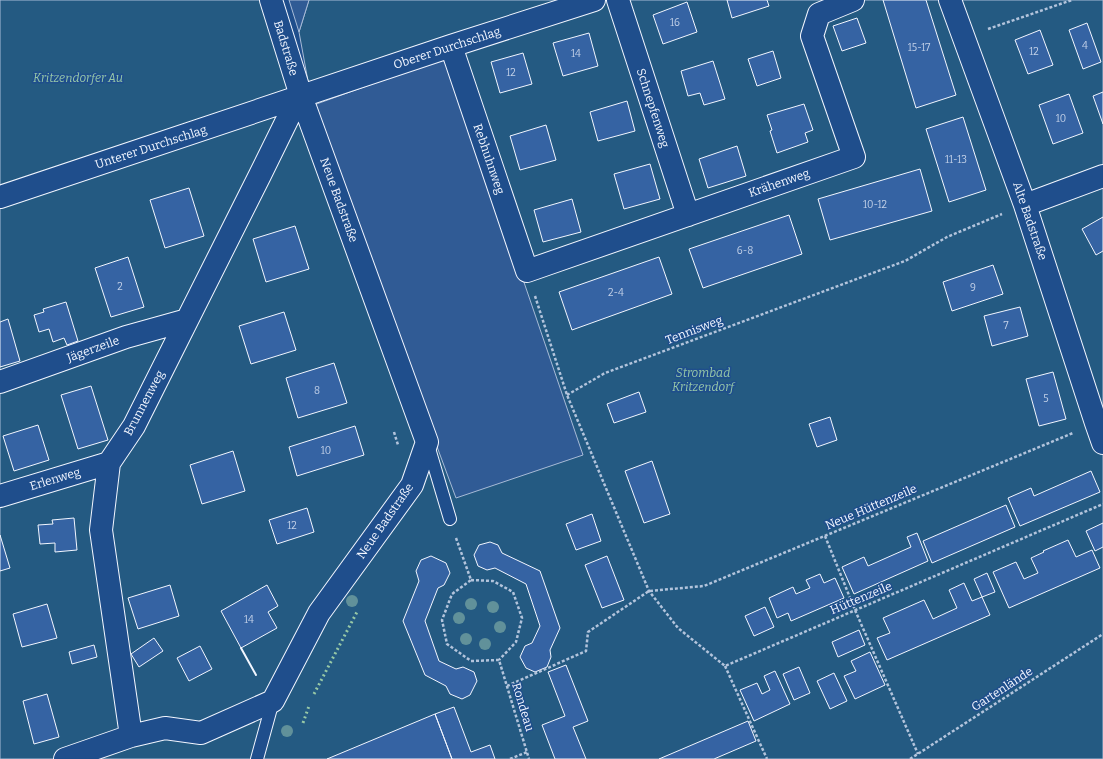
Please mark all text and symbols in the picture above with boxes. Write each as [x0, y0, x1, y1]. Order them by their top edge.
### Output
house number: 16 [670, 17, 680, 29]
street label: Badstraße [271, 19, 301, 77]
street label: Oberer Durchschlag [392, 24, 503, 72]
house number: 4 [1082, 40, 1088, 52]
house number: 15-17 [908, 42, 930, 54]
house number: 12 [1029, 46, 1039, 58]
house number: 14 [571, 48, 581, 60]
house number: 12 [506, 67, 516, 79]
street label: Schnepfenweg [634, 67, 672, 150]
park label: Kritzendorfer Au [33, 71, 123, 85]
house number: 10 [1056, 113, 1066, 125]
street label: Unterer Durchschlag [93, 122, 209, 172]
street label: Rebhuhnweg [470, 122, 508, 196]
house number: 11-13 [945, 154, 967, 166]
street label: Neue Badstraße [317, 156, 361, 244]
street label: Krähenweg [747, 166, 812, 200]
street label: Alte Badstraße [1010, 180, 1050, 262]
house number: 10-12 [863, 199, 887, 211]
house number: 6-8 [737, 245, 753, 257]
house number: 2 [117, 281, 123, 293]
house number: 9 [970, 282, 976, 294]
house number: 2-4 [608, 287, 624, 299]
street label: Tennisweg [664, 313, 725, 347]
house number: 7 [1003, 320, 1009, 332]
street label: Jägerzeile [64, 333, 121, 365]
park label: Strombad Kritzendorf [672, 366, 736, 394]
street label: Brunnenweg [121, 368, 167, 438]
house number: 8 [314, 385, 320, 397]
house number: 5 [1043, 393, 1049, 405]
house number: 10 [321, 445, 331, 457]
street label: Erlenweg [28, 465, 82, 493]
street label: Neue Badstraße [354, 480, 416, 562]
street label: Neue Hüttenzeile [823, 481, 919, 533]
house number: 12 [287, 520, 297, 532]
street label: Hüttenzeile [828, 579, 894, 617]
house number: 14 [244, 614, 254, 626]
street label: Gartenlände [969, 664, 1035, 714]
street label: Rondeau [509, 681, 537, 733]

